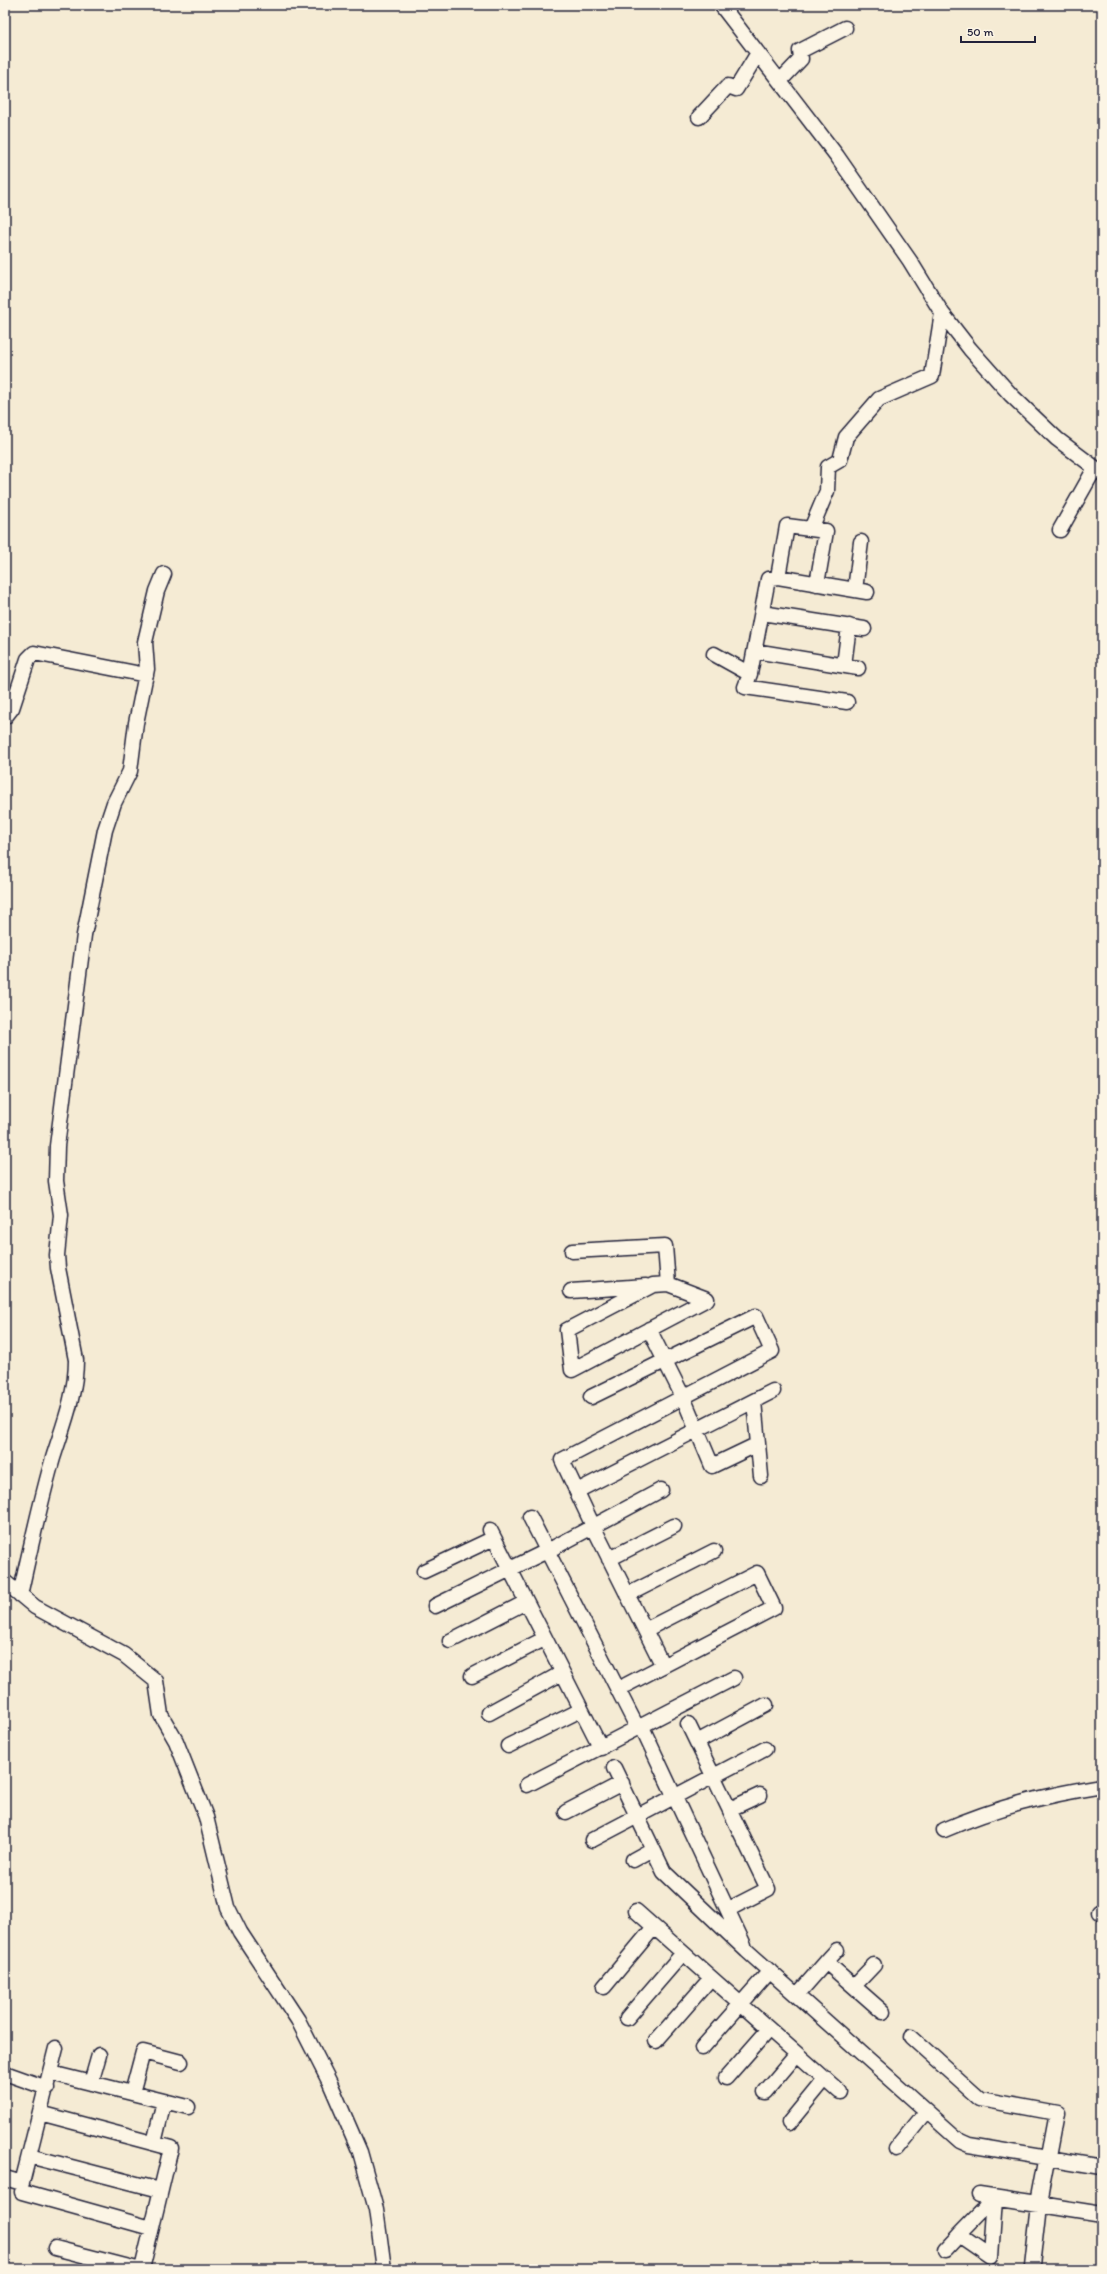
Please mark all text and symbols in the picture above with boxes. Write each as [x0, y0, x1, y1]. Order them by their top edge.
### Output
scale bar [961, 18, 1035, 44]
text: 50 m [967, 25, 993, 39]

